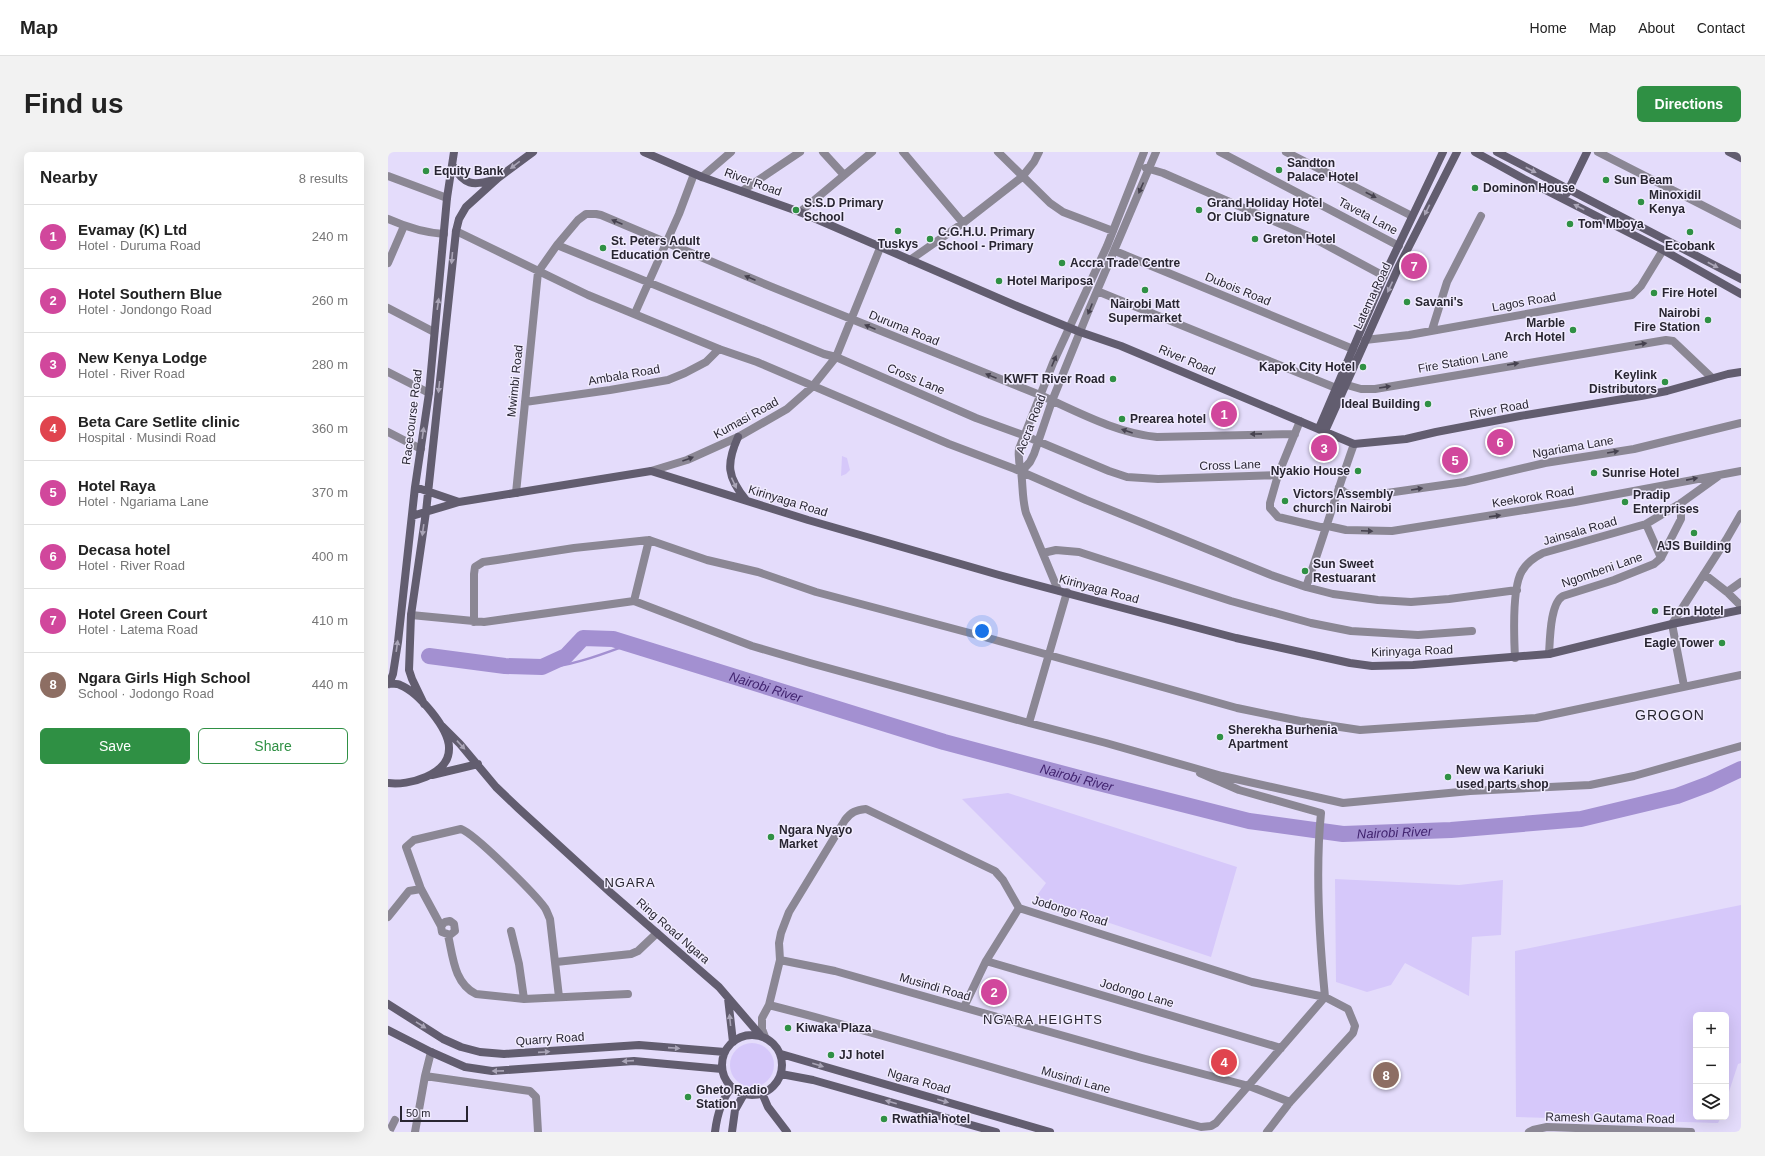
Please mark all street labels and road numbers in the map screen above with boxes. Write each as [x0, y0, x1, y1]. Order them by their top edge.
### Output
street label: River Road [722, 165, 784, 199]
street label: Taveta Lane [1336, 194, 1400, 238]
street label: Latema Road [1350, 260, 1394, 332]
street label: Dubois Road [1203, 270, 1273, 308]
street label: Lagos Road [1491, 289, 1557, 315]
street label: Duruma Road [867, 308, 941, 348]
street label: River Road [1157, 342, 1217, 378]
street label: Mwimbi Road [504, 344, 526, 418]
street label: Fire Station Lane [1417, 346, 1510, 376]
street label: Cross Lane [885, 361, 947, 398]
street label: Ambala Road [587, 362, 661, 388]
street label: Racecourse Road [399, 368, 425, 466]
street label: Accra Road [1013, 392, 1049, 456]
street label: Kumasi Road [711, 394, 781, 442]
street label: River Road [1468, 397, 1530, 421]
street label: Ngariama Lane [1531, 433, 1615, 461]
street label: Cross Lane [1199, 457, 1261, 473]
street label: Kirinyaga Road [747, 482, 829, 520]
street label: Keekorok Road [1491, 484, 1575, 510]
street label: Jainsala Road [1542, 514, 1618, 548]
street label: Ngombeni Lane [1560, 549, 1645, 590]
street label: Kirinyaga Road [1058, 572, 1140, 606]
street label: Kirinyaga Road [1371, 643, 1453, 659]
street label: Jodongo Road [1031, 893, 1109, 929]
street label: Ring Road Ngara [633, 895, 713, 967]
street label: Musindi Road [898, 970, 972, 1004]
street label: Jodongo Lane [1099, 976, 1176, 1010]
street label: Quarry Road [515, 1030, 585, 1048]
street label: Musindi Lane [1040, 1063, 1113, 1097]
street label: Ngara Road [886, 1065, 952, 1097]
street label: Ramesh Gautama Road [1545, 1110, 1675, 1126]

